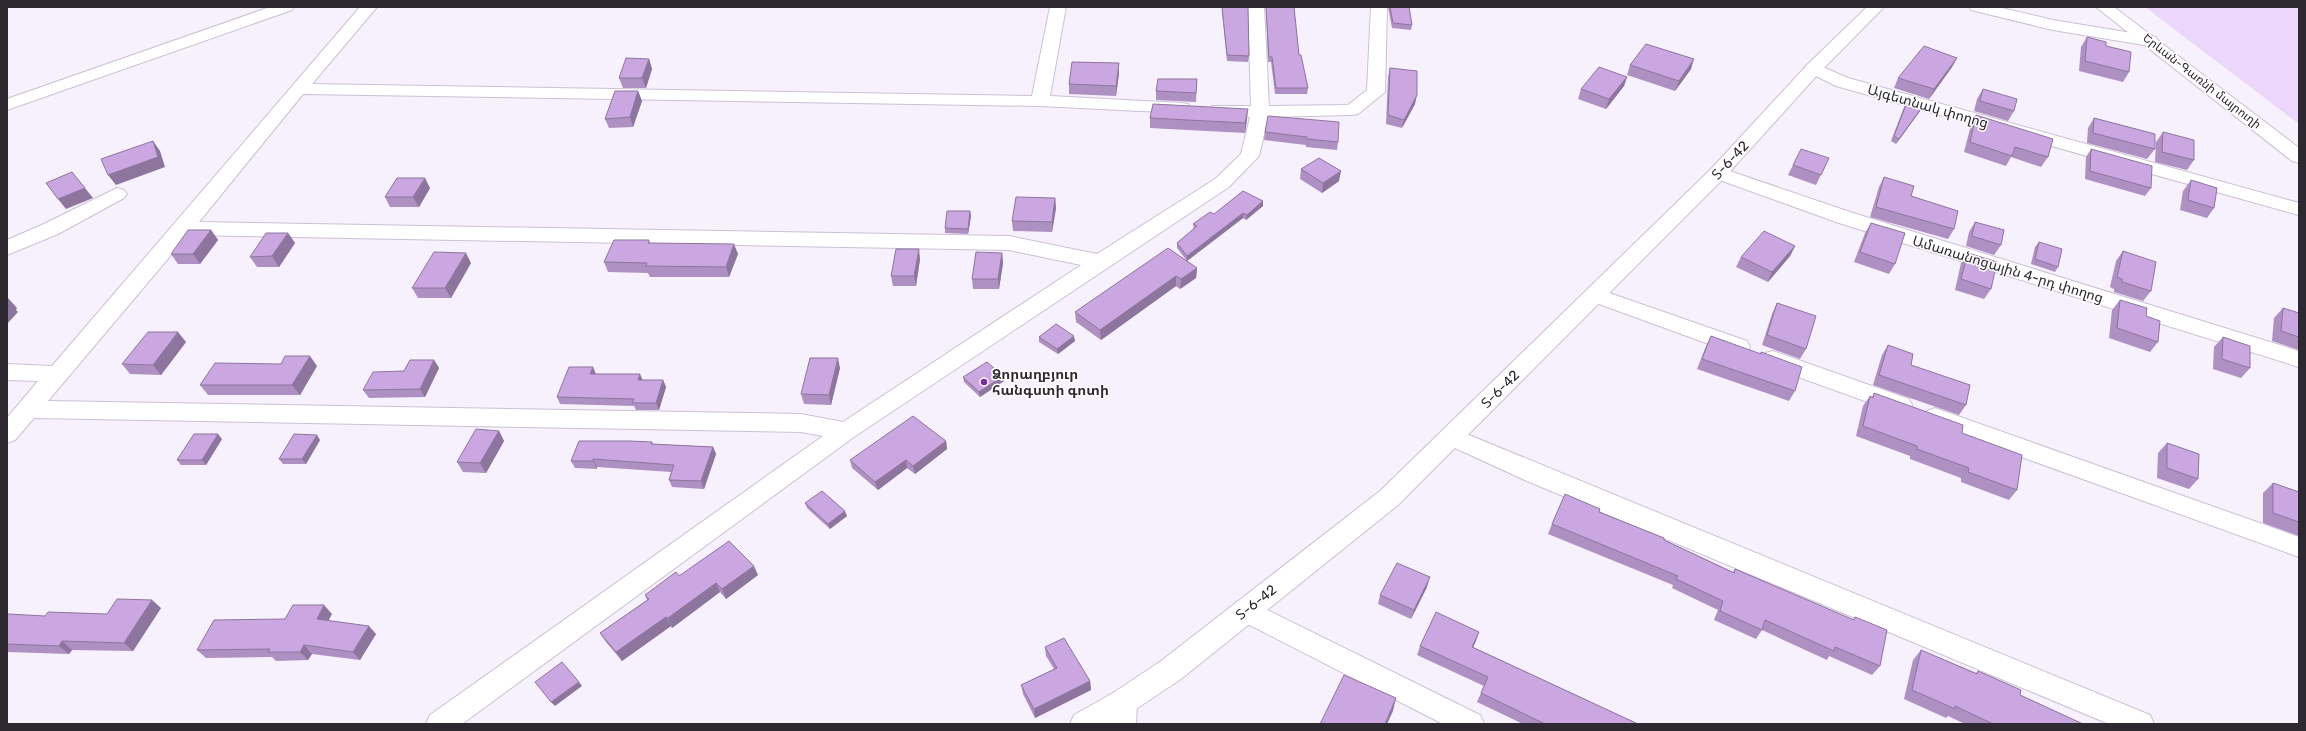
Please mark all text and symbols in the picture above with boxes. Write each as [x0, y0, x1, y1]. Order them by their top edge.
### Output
street label: Երևան-Գառնի մայրուղի [2140, 31, 2264, 131]
street label: Այգետնակ փողոց [1865, 81, 1990, 132]
street label: Տ-6-42 [1708, 137, 1753, 183]
street label: Ամառանոցային 4-րդ փողոց [1910, 232, 2105, 307]
place label: Ձորաղբյուր հանգստի գոտի [992, 366, 1109, 399]
street label: Տ-6-42 [1478, 367, 1523, 412]
marker: Ձորաղբյուր հանգստի գոտի [979, 377, 989, 387]
street label: Տ-6-42 [1233, 581, 1280, 624]

